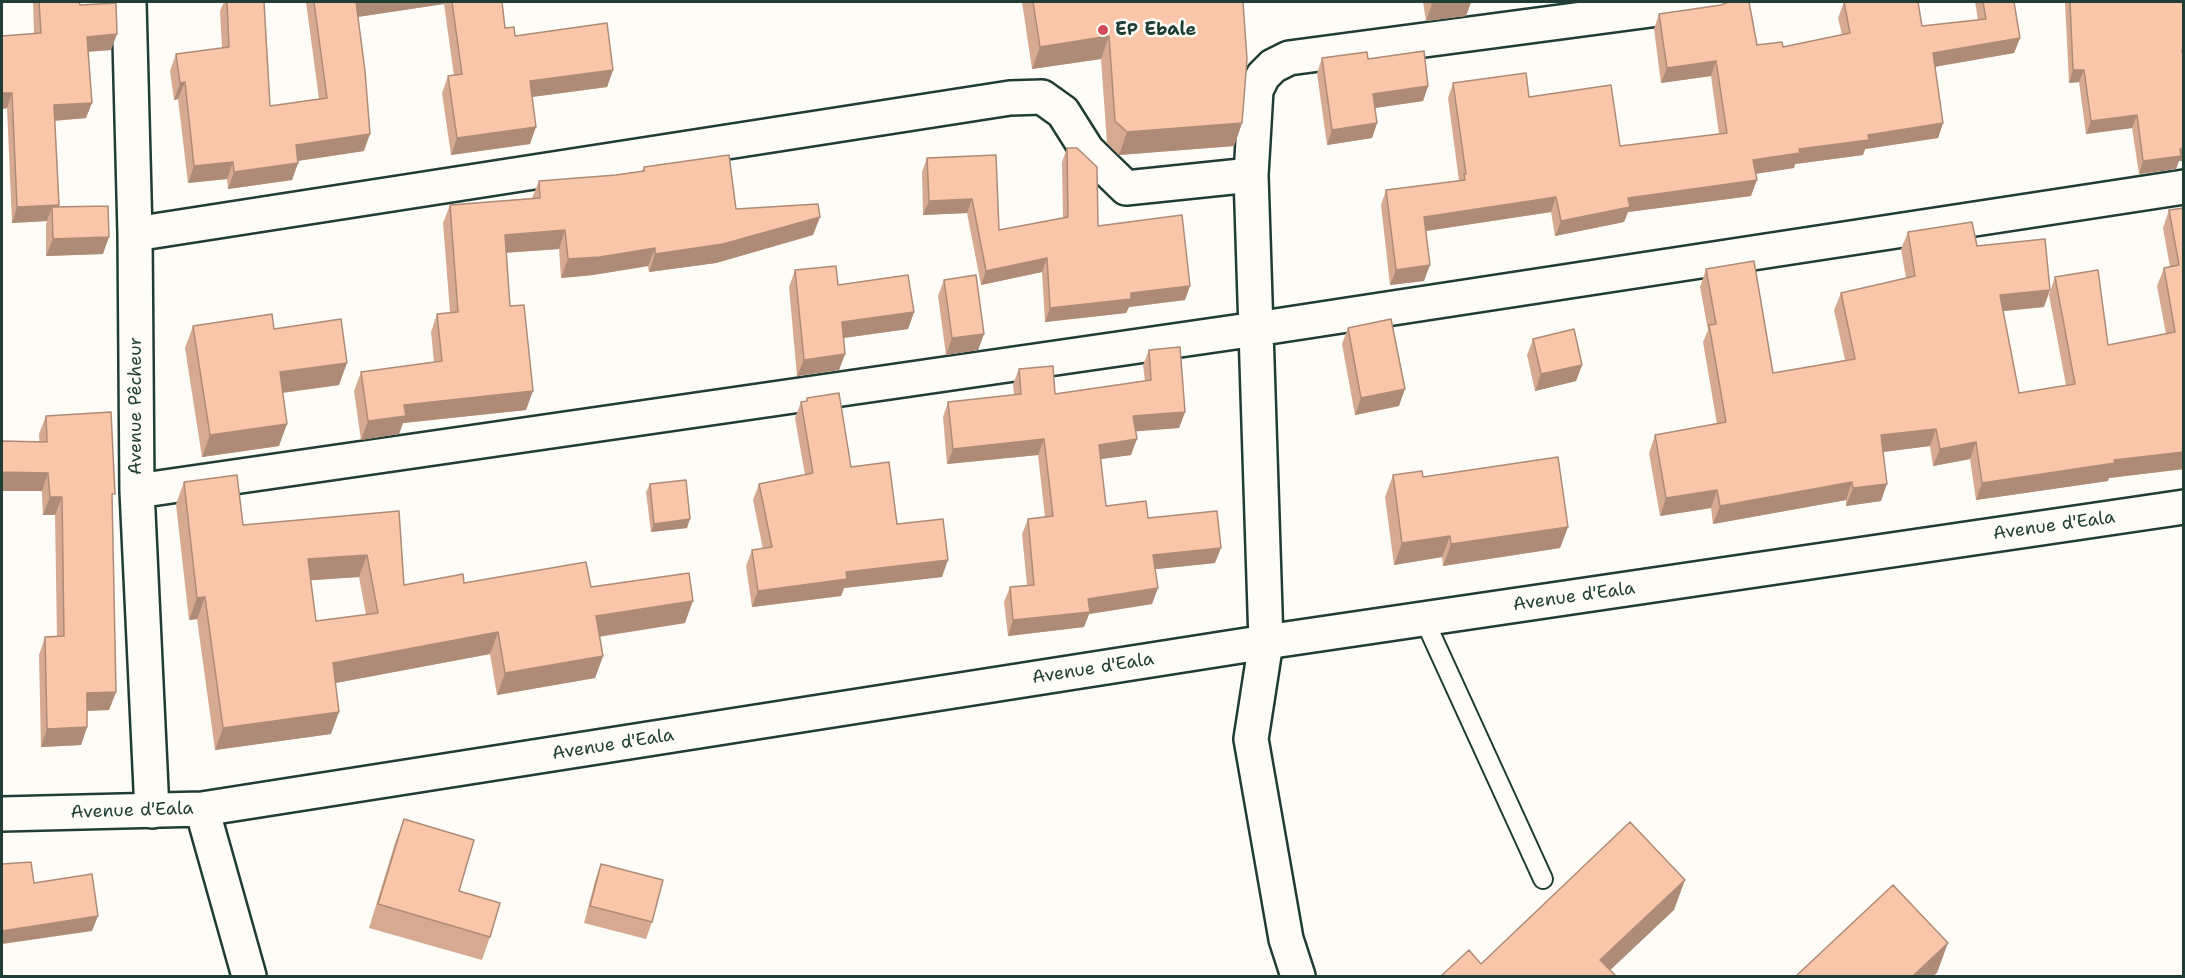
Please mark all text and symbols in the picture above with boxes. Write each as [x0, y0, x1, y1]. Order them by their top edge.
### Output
place label: EP Ebale [1115, 19, 1196, 41]
marker: EP Ebale [1096, 23, 1110, 37]
street label: Avenue Pêcheur [125, 337, 147, 475]
street label: Avenue d'Eala [1992, 507, 2116, 545]
street label: Avenue d'Eala [1512, 578, 1636, 616]
street label: Avenue d'Eala [1031, 649, 1155, 689]
street label: Avenue d'Eala [551, 725, 675, 765]
street label: Avenue d'Eala [70, 798, 194, 824]

